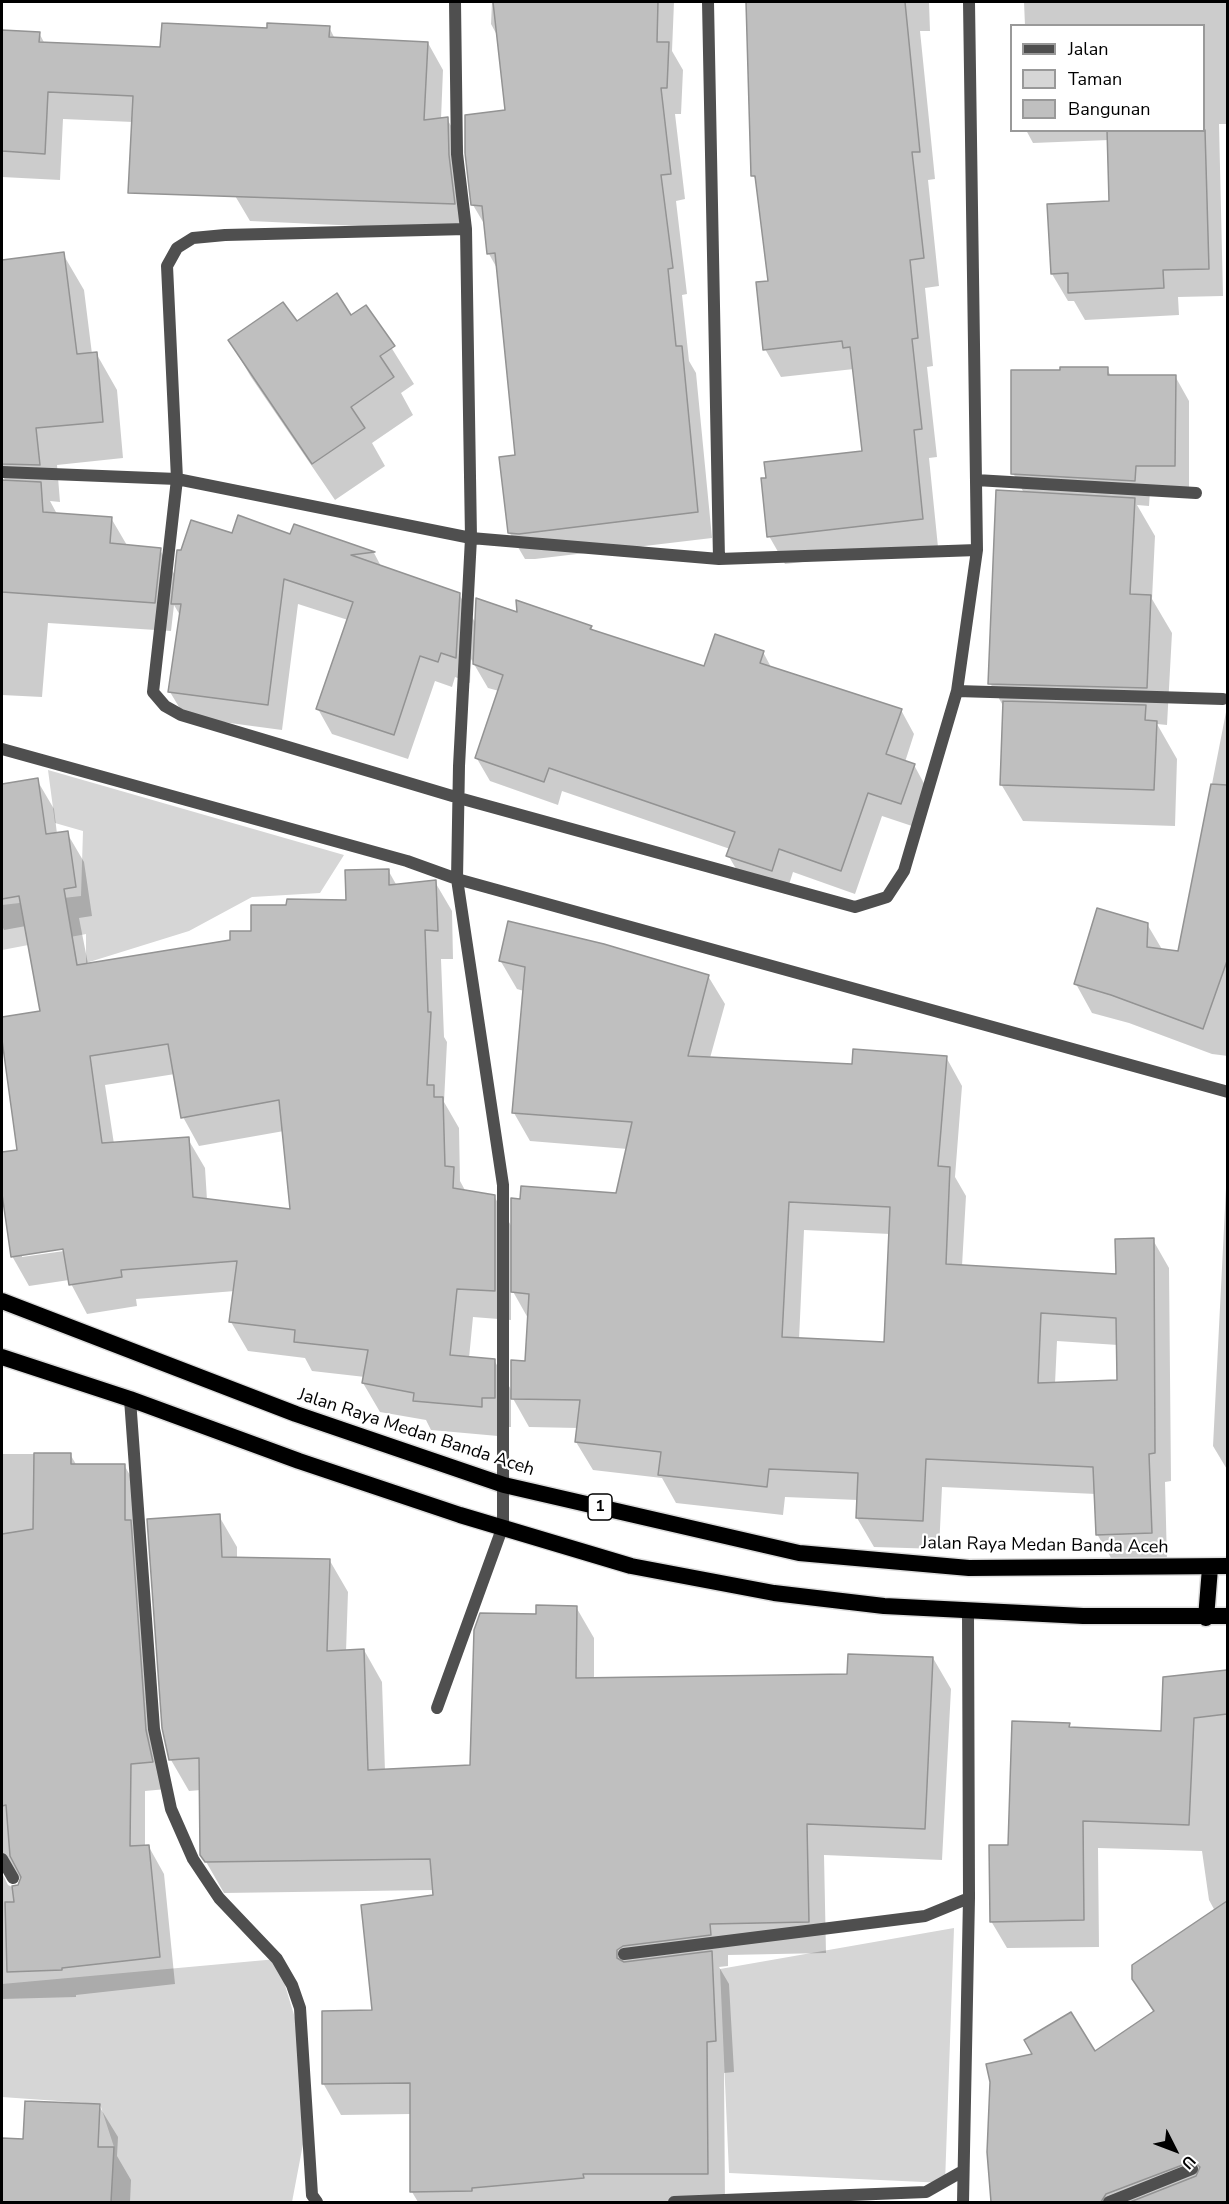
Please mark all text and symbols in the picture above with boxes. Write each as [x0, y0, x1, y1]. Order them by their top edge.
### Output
legend [1010, 24, 1205, 132]
text: Jalan [1068, 37, 1108, 61]
text: Taman [1068, 67, 1122, 91]
text: Bangunan [1068, 97, 1151, 121]
street label: Jalan Raya Medan Banda Aceh [295, 1385, 537, 1481]
road number: 1 [588, 1494, 612, 1520]
street label: Jalan Raya Medan Banda Aceh [921, 1533, 1169, 1559]
north arrow [1145, 2120, 1205, 2180]
text: U [1176, 2150, 1201, 2174]

